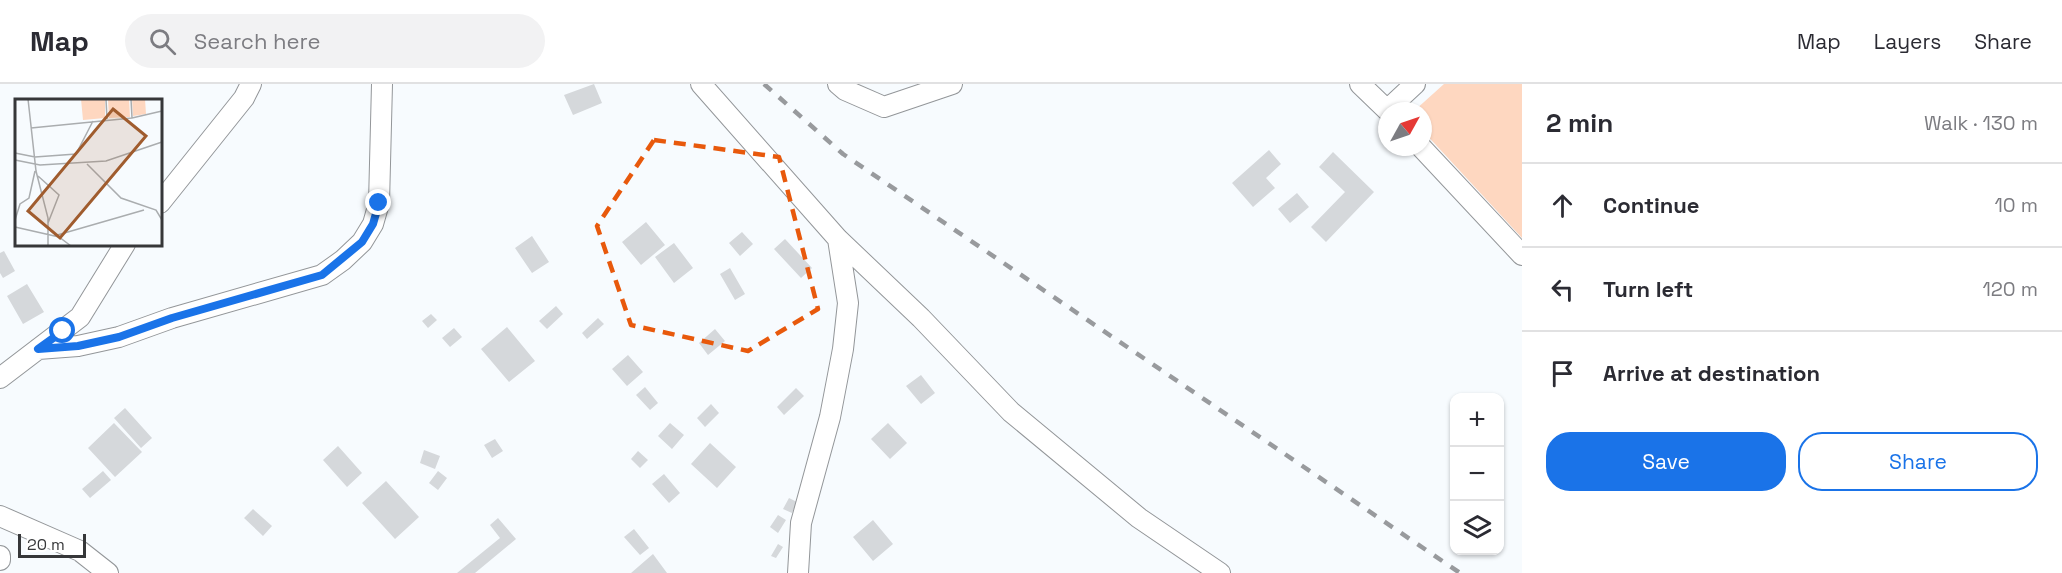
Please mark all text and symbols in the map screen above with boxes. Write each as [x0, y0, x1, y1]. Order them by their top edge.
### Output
search box [125, 14, 545, 68]
text: Map [30, 23, 89, 59]
icon: search [146, 25, 179, 58]
text: Search here [194, 27, 321, 55]
text: Map [1797, 28, 1841, 55]
text: Layers [1874, 28, 1941, 55]
text: Share [1974, 28, 2032, 55]
inset map [15, 99, 162, 246]
north arrow [1378, 102, 1432, 156]
text: 2 min [1546, 106, 1613, 140]
text: Walk · 130 m [1924, 110, 2038, 136]
route end [365, 189, 391, 215]
icon: ahead [1546, 189, 1579, 222]
text: Continue [1603, 191, 1699, 219]
text: 10 m [1994, 192, 2038, 218]
icon: left [1546, 273, 1579, 306]
text: Turn left [1603, 275, 1693, 303]
text: 120 m [1982, 276, 2038, 302]
route start [49, 317, 75, 343]
icon: arrive [1546, 357, 1579, 390]
text: Arrive at destination [1603, 359, 1820, 387]
map controls [1450, 393, 1504, 555]
button: + [1450, 393, 1504, 447]
button: Save [1546, 432, 1786, 491]
button: Share [1798, 432, 2038, 491]
button: − [1450, 447, 1504, 501]
button: layers [1450, 501, 1504, 555]
scale bar [18, 531, 86, 558]
text: 20 m [27, 534, 65, 555]

